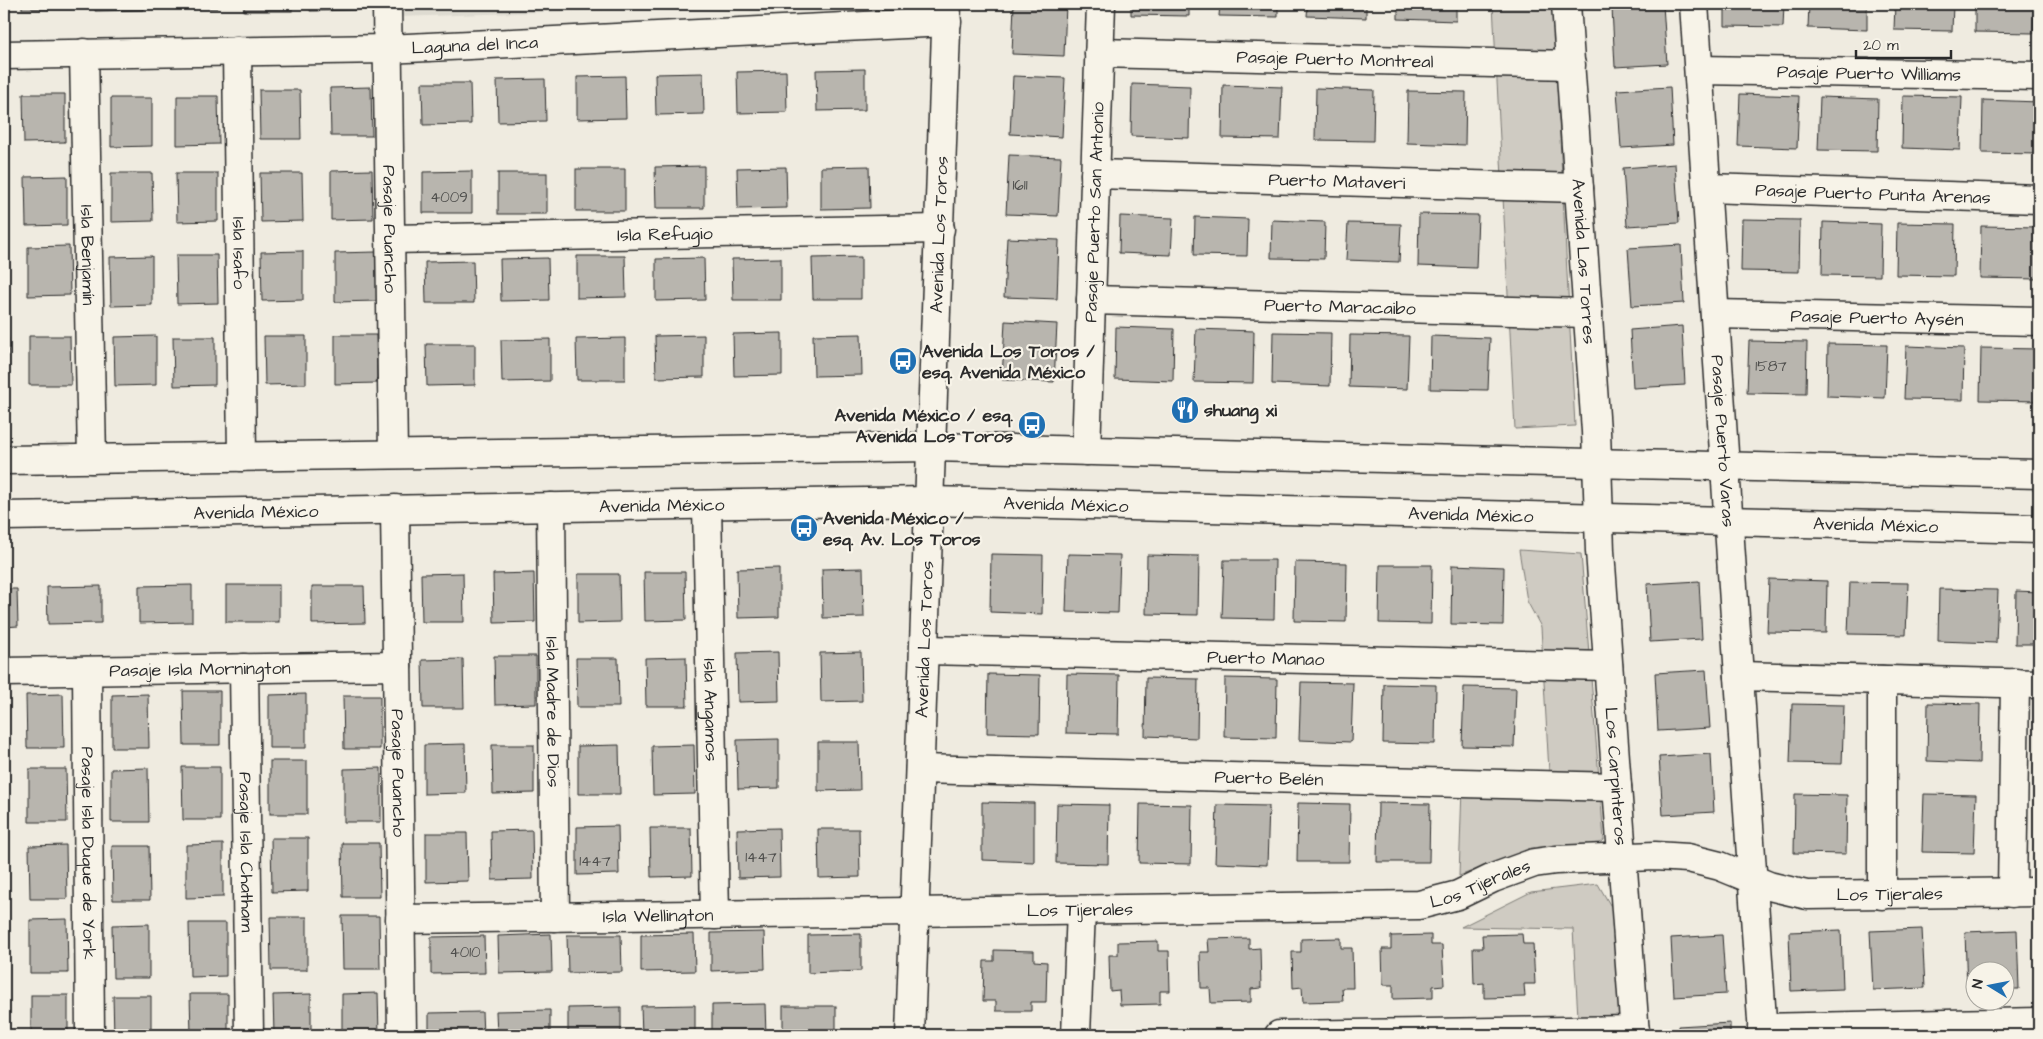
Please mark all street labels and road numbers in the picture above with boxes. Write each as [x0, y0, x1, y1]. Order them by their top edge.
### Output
street label: Laguna del Inca [411, 30, 539, 61]
street label: Pasaje Puerto Montreal [1236, 44, 1434, 75]
street label: Pasaje Puerto Williams [1777, 59, 1961, 88]
street label: Pasaje Puerto San Antonio [1078, 101, 1111, 323]
street label: Avenida Los Toros [924, 155, 955, 314]
street label: Pasaje Puancho [376, 165, 403, 293]
street label: Puerto Mataveri [1268, 167, 1406, 196]
street label: Avenida Las Torres [1565, 178, 1602, 345]
street label: Pasaje Puerto Punta Arenas [1755, 178, 1991, 210]
street label: Isla Benjamín [74, 204, 101, 306]
street label: Isla Isafo [226, 216, 252, 290]
street label: Isla Refugio [617, 221, 713, 248]
street label: Puerto Maracaibo [1264, 293, 1416, 321]
street label: Pasaje Puerto Aysén [1790, 304, 1964, 333]
street label: Pasaje Puerto Varas [1705, 354, 1741, 528]
street label: Avenida México [1003, 491, 1129, 519]
street label: Avenida México [599, 492, 725, 519]
street label: Avenida México [193, 499, 319, 526]
street label: Avenida México [1408, 501, 1534, 529]
street label: Avenida México [1813, 511, 1939, 539]
street label: Avenida Los Toros [909, 560, 940, 718]
street label: Isla Madre de Dios [539, 636, 566, 788]
street label: Puerto Manao [1207, 645, 1325, 672]
street label: Pasaje Isla Mornington [109, 656, 291, 683]
street label: Isla Angamos [697, 658, 724, 762]
street label: Los Carpinteros [1598, 706, 1633, 846]
street label: Pasaje Puancho [385, 709, 411, 837]
street label: Pasaje Isla Duque de York [75, 746, 101, 960]
street label: Puerto Belén [1214, 765, 1324, 792]
street label: Pasaje Isla Chatham [232, 772, 260, 932]
street label: Los Tijerales [1427, 853, 1534, 915]
street label: Los Tijerales [1836, 881, 1943, 908]
street label: Los Tijerales [1027, 897, 1133, 923]
street label: Isla Wellington [602, 903, 714, 929]

